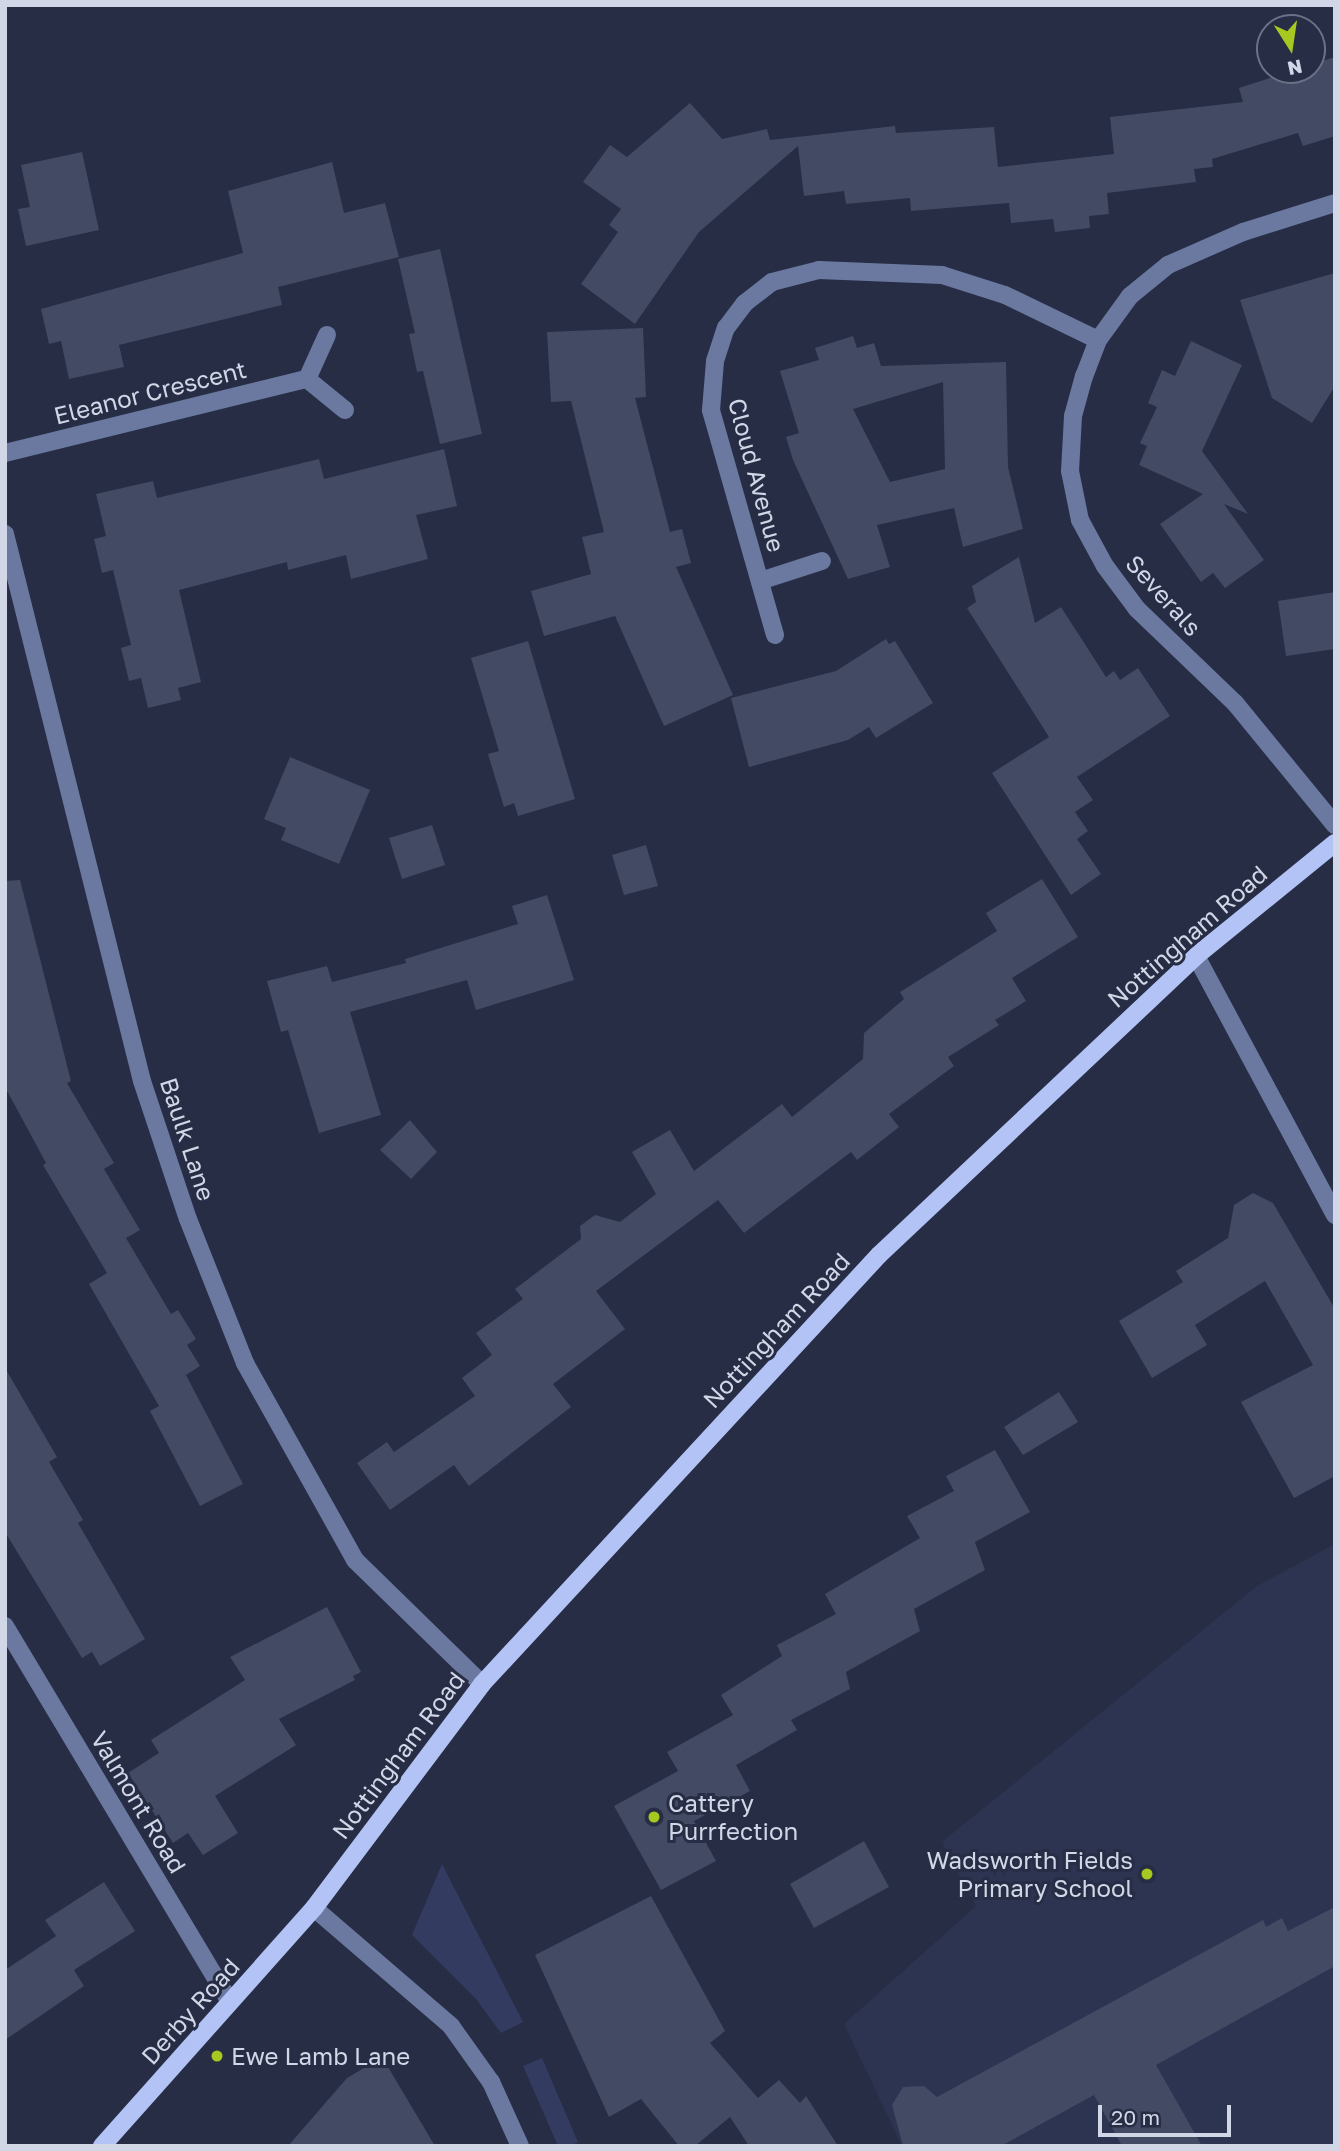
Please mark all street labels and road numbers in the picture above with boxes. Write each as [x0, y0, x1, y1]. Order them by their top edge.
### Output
street label: Eleanor Crescent [51, 354, 249, 430]
street label: Cloud Avenue [723, 395, 791, 555]
street label: Severals [1120, 549, 1208, 641]
street label: Nottingham Road [1101, 859, 1273, 1013]
street label: Baulk Lane [155, 1074, 221, 1204]
street label: Nottingham Road [697, 1246, 855, 1414]
street label: Nottingham Road [326, 1666, 470, 1844]
street label: Valmont Road [85, 1726, 193, 1878]
street label: Derby Road [135, 1952, 245, 2070]

